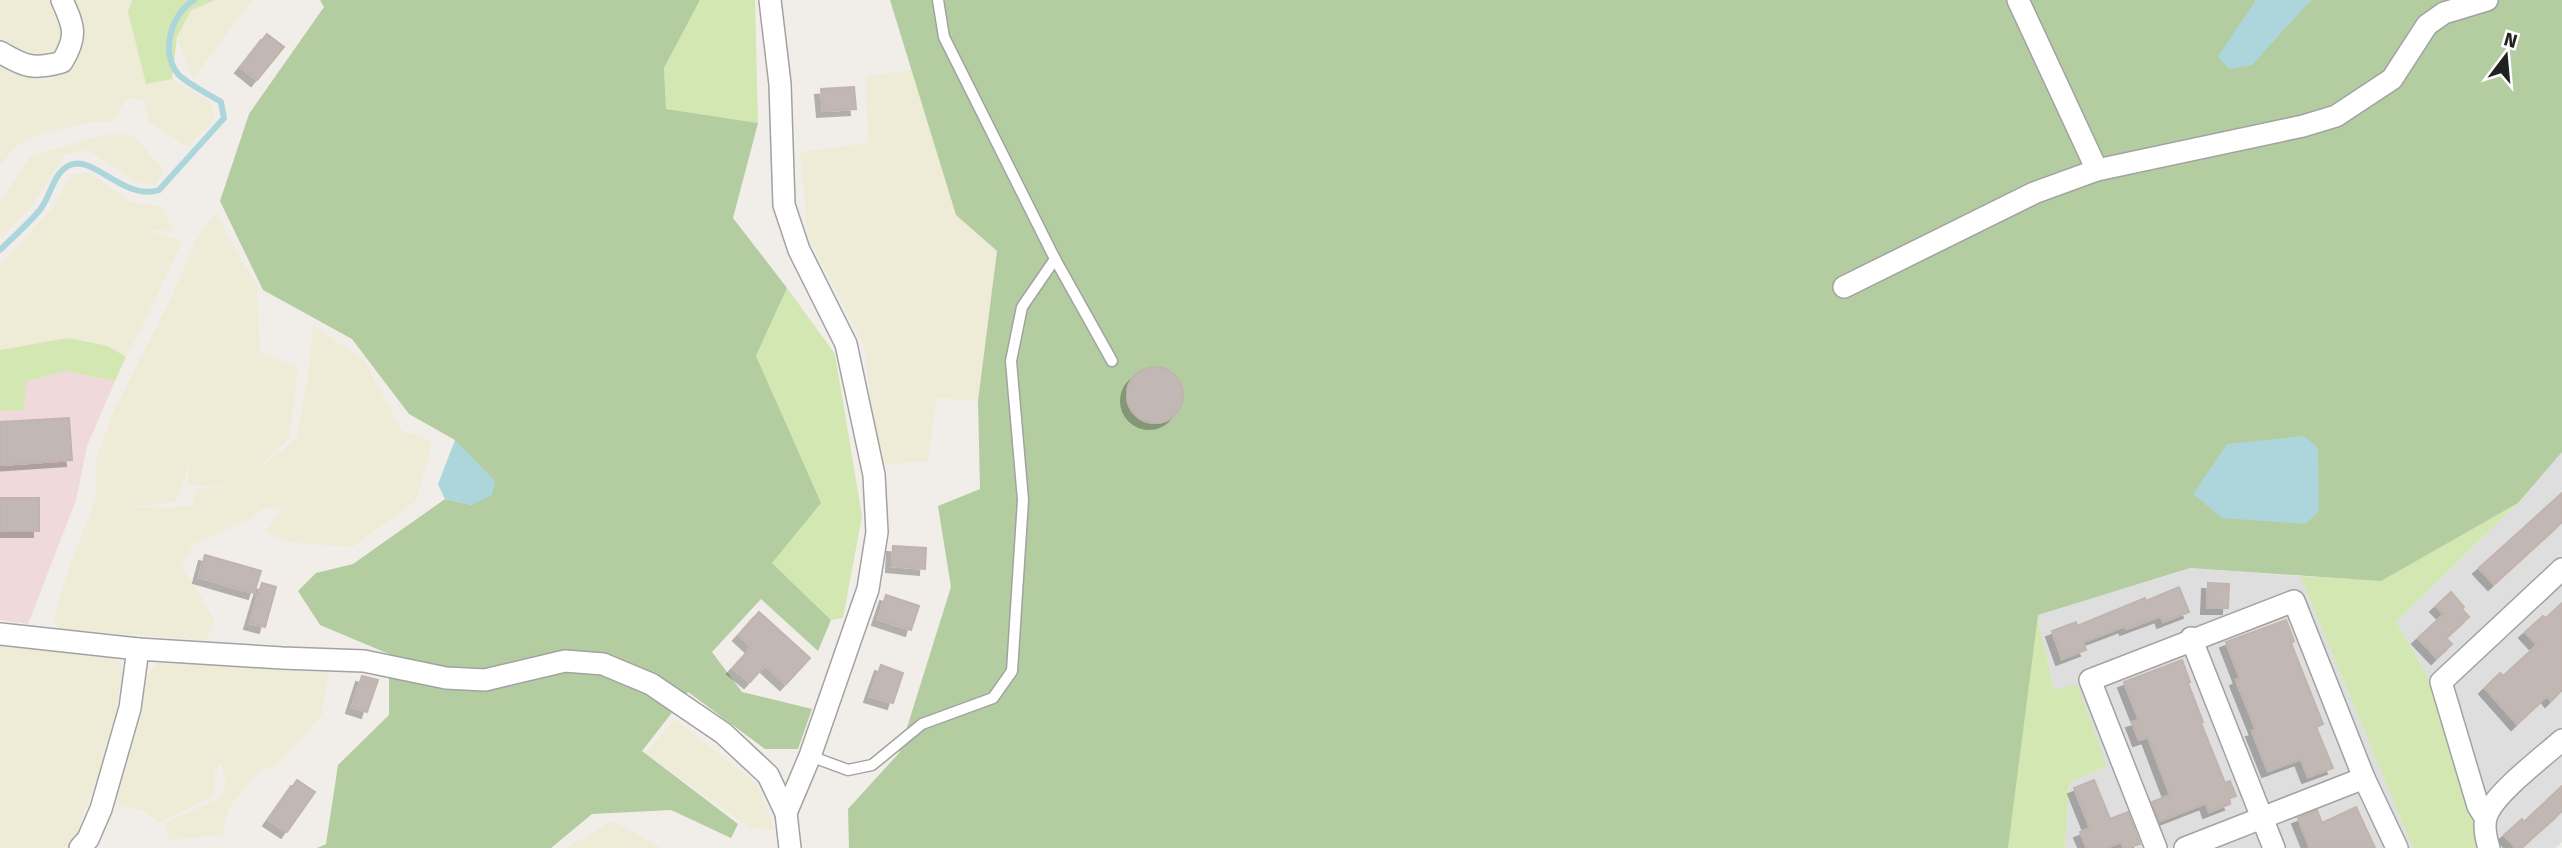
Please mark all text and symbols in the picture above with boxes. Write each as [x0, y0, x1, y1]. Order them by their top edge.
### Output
north arrow [2471, 21, 2541, 91]
text: N [2501, 27, 2520, 53]

